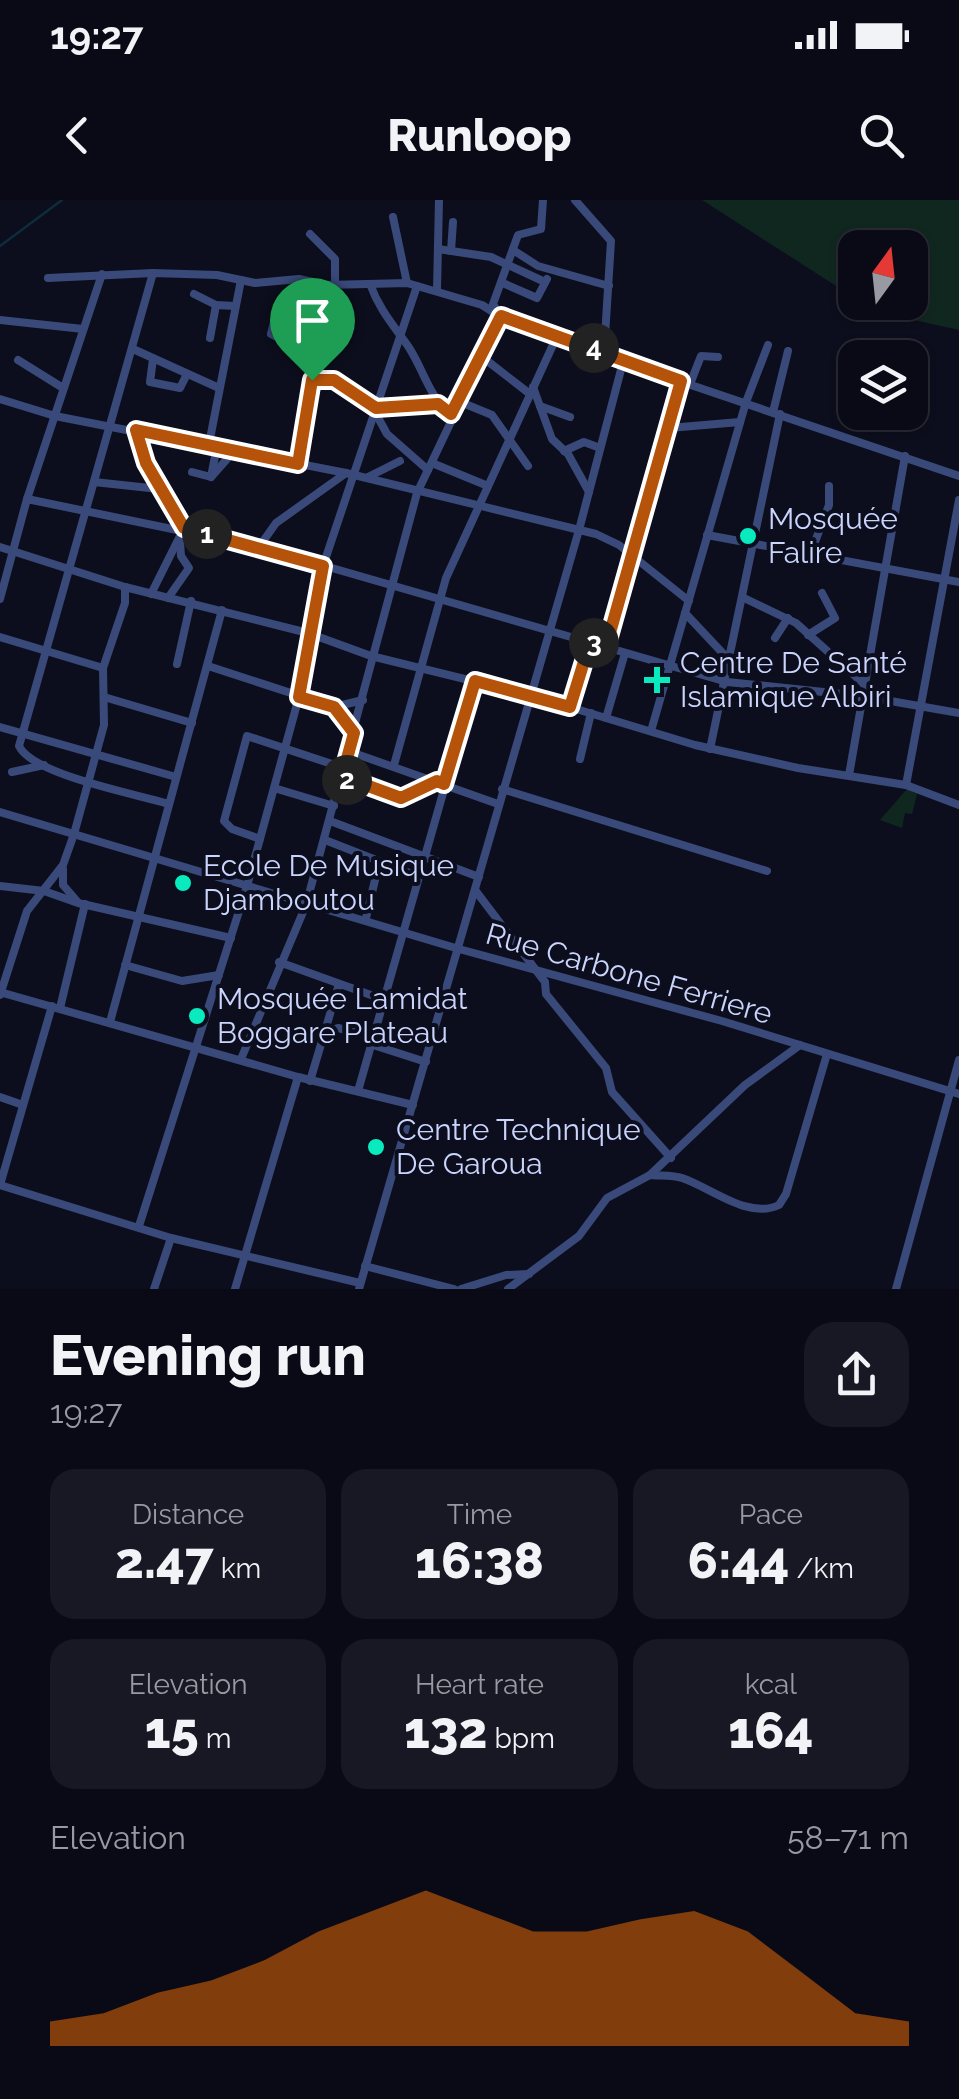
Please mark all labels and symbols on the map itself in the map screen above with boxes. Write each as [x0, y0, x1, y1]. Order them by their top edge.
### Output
north arrow [838, 230, 928, 320]
pin [270, 278, 355, 381]
pin: 4 [569, 323, 619, 373]
place label: Mosquée Falire [768, 501, 898, 570]
pin: 1 [182, 509, 232, 559]
marker: Mosquée Falire [737, 525, 759, 547]
pin: 3 [569, 618, 619, 668]
place label: Centre De Santé Islamique Albiri [680, 645, 907, 714]
marker: Centre De Santé Islamique Albiri [644, 667, 670, 693]
pin: 2 [322, 755, 372, 805]
place label: Ecole De Musique Djamboutou [203, 848, 454, 917]
marker: Ecole De Musique Djamboutou [172, 872, 194, 894]
street label: Rue Carbone Ferriere [482, 916, 776, 1031]
place label: Mosquée Lamidat Boggare Plateau [217, 981, 468, 1050]
marker: Mosquée Lamidat Boggare Plateau [186, 1005, 208, 1027]
place label: Centre Technique De Garoua [396, 1112, 641, 1181]
marker: Centre Technique De Garoua [365, 1136, 387, 1158]

